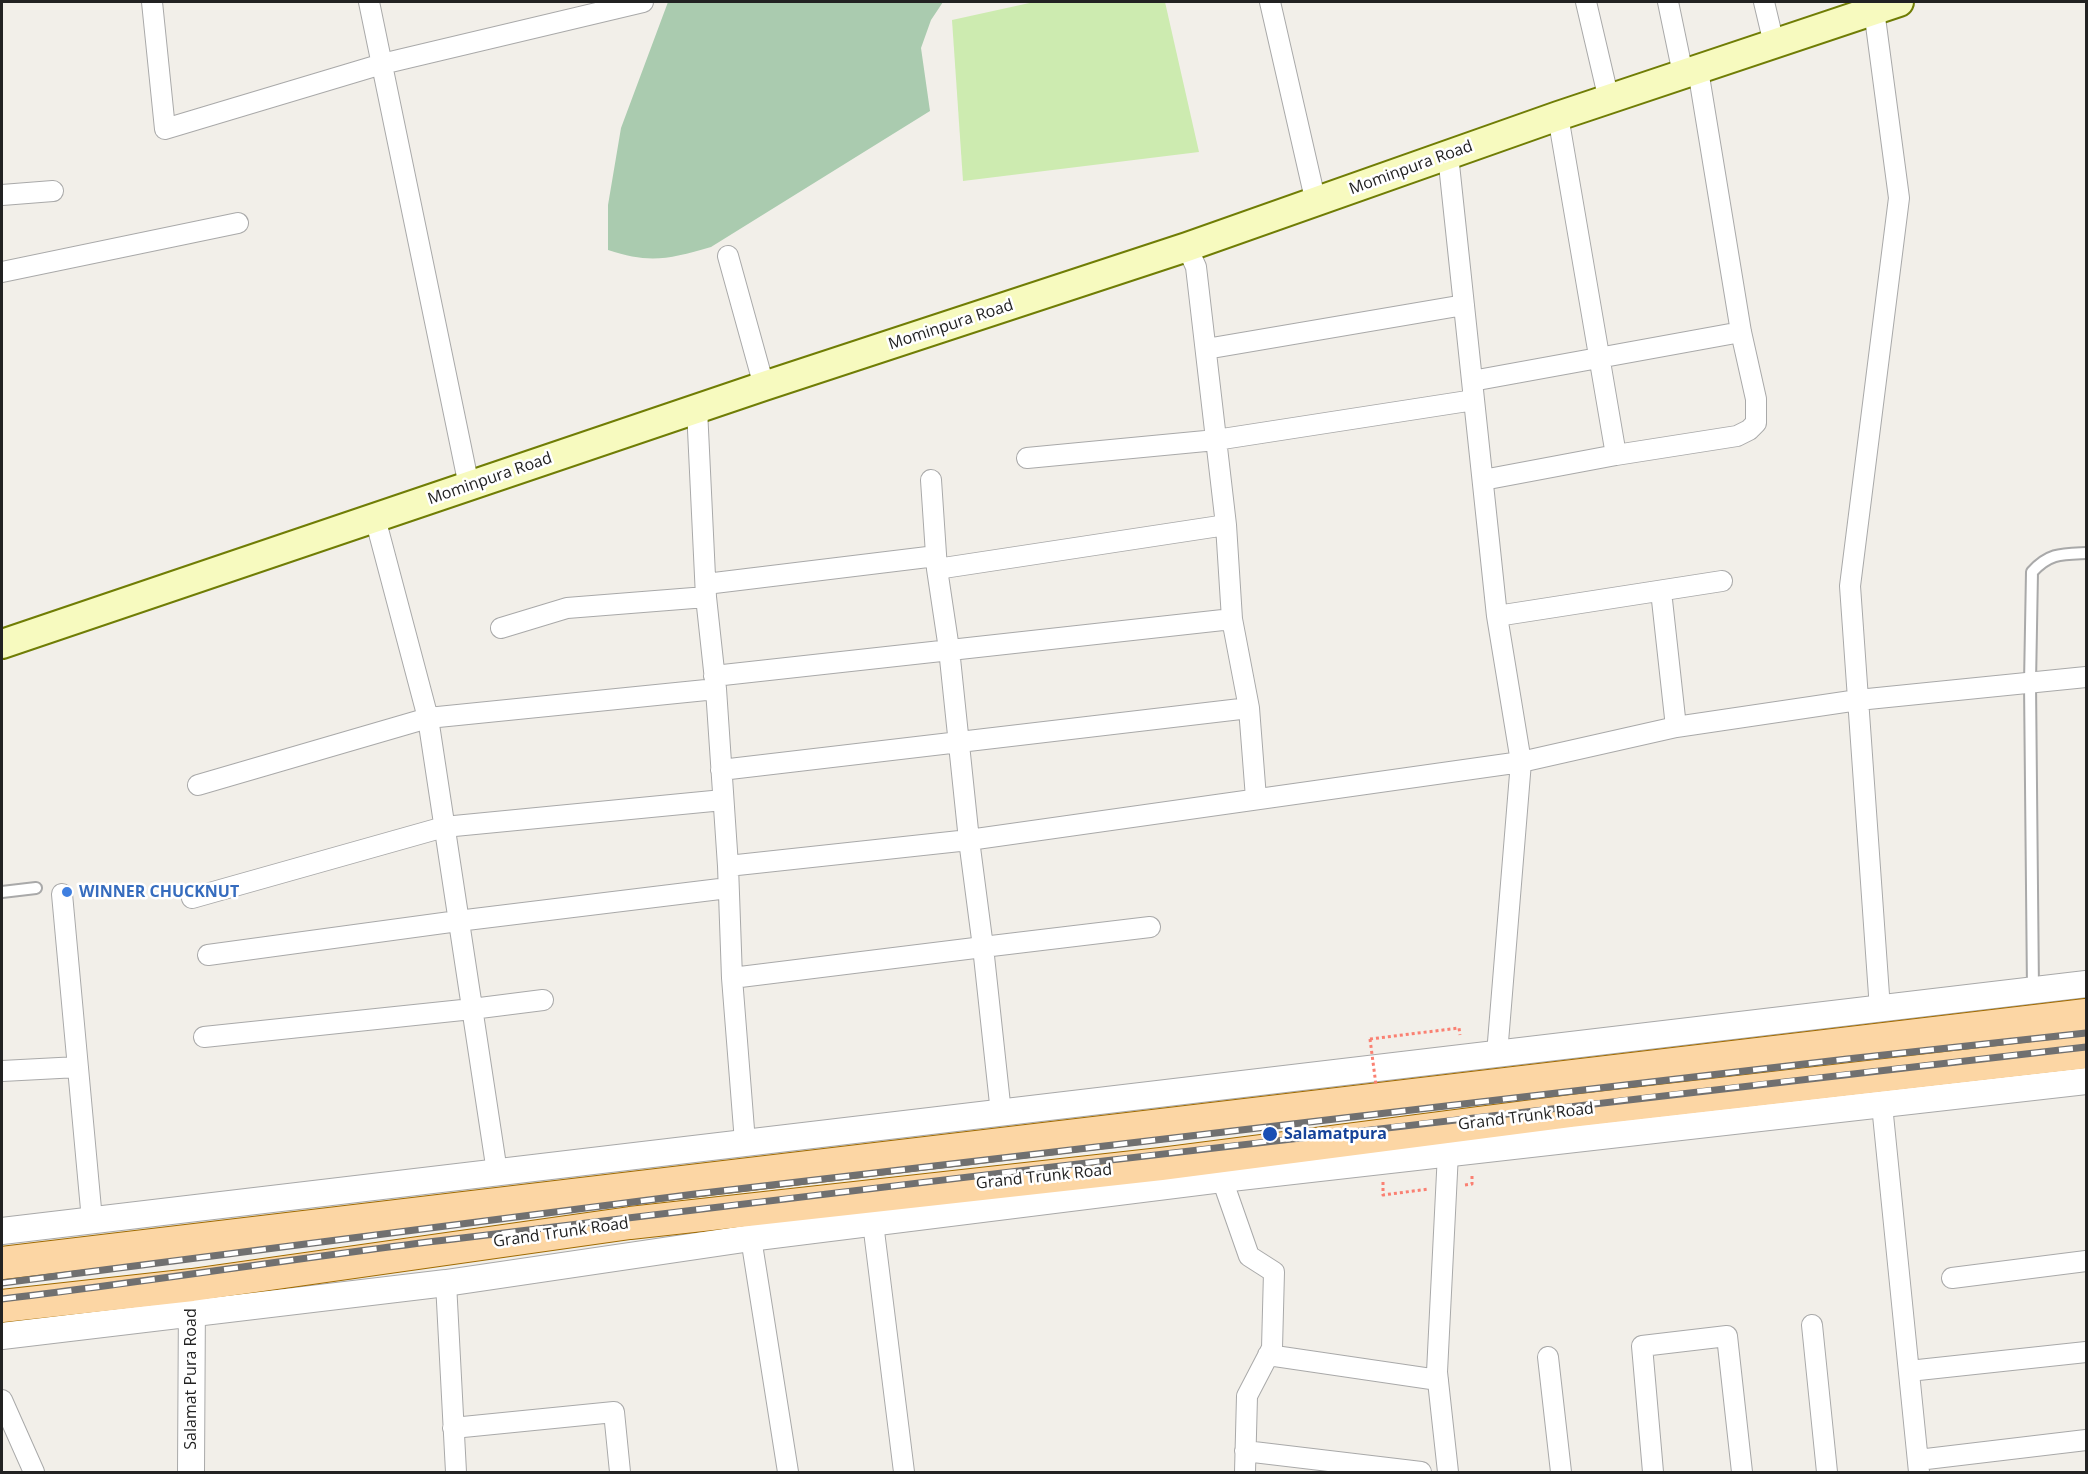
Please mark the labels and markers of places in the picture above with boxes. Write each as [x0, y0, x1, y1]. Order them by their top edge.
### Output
place label: WINNER CHUCKNUT [79, 882, 239, 902]
marker: WINNER CHUCKNUT [60, 885, 74, 899]
place label: Salamatpura [1284, 1124, 1387, 1144]
marker: Salamatpura [1261, 1125, 1279, 1143]

